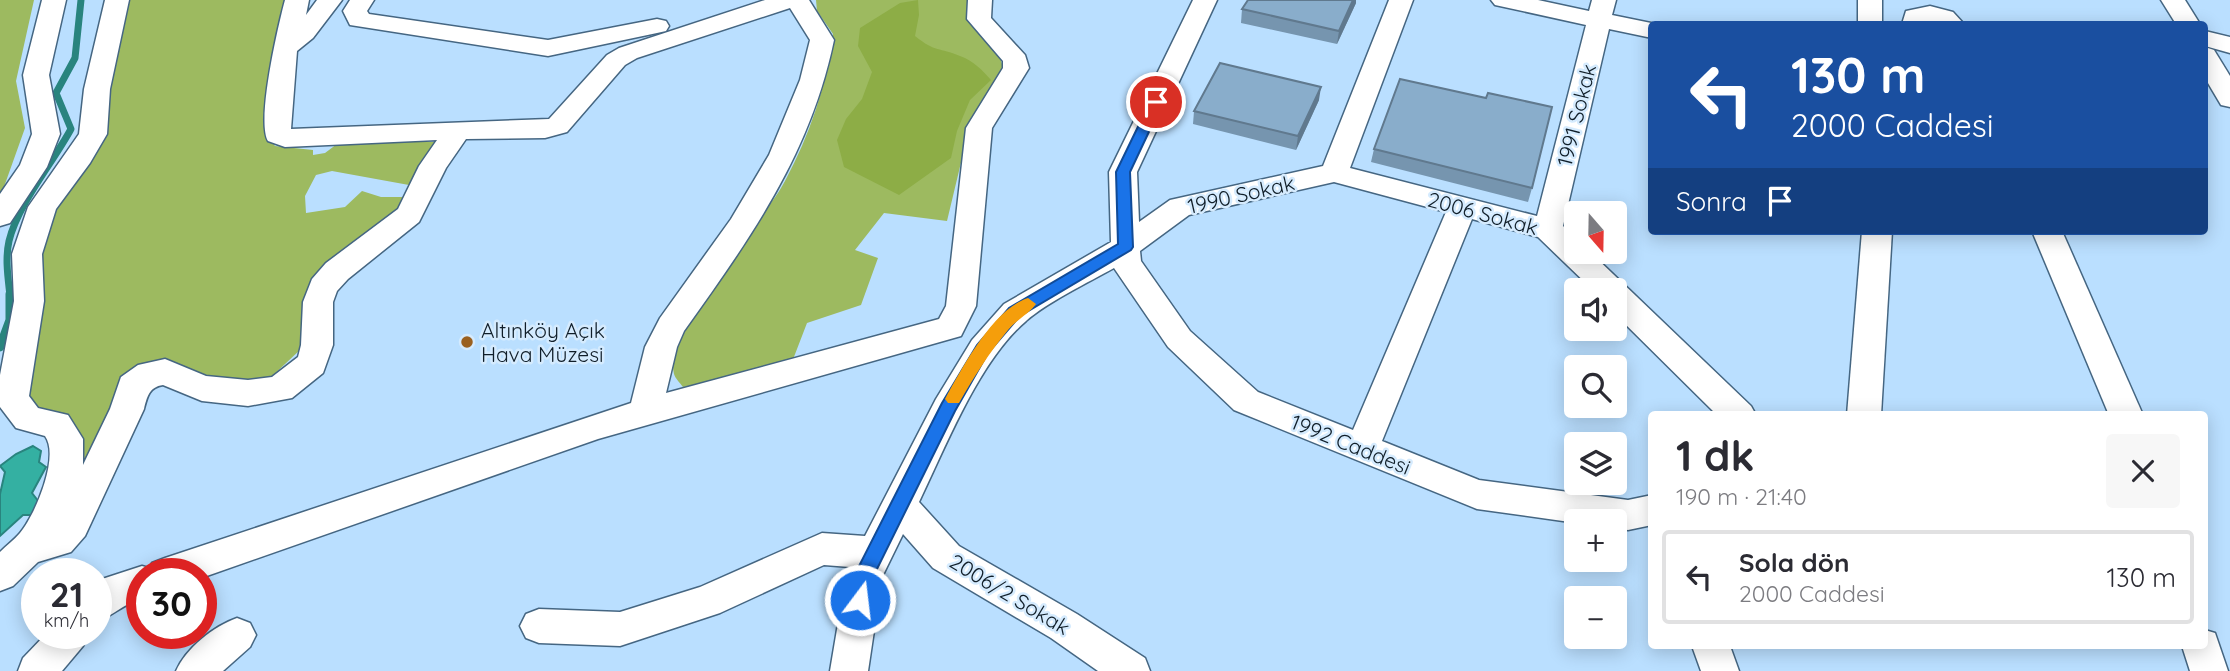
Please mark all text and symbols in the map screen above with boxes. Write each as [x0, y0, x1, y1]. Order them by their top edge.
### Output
text: 130 m [1791, 44, 1925, 105]
icon: left [1676, 49, 1767, 140]
street label: 1991 Sokak [1551, 61, 1601, 169]
pin [1126, 72, 1186, 132]
icon: arrive [1137, 83, 1175, 121]
text: 2000 Caddesi [1791, 105, 1994, 145]
street label: 1990 Sokak [1185, 169, 1297, 219]
icon: arrive [1761, 182, 1799, 220]
text: Sonra [1676, 185, 1747, 218]
street label: 2006 Sokak [1425, 186, 1541, 240]
north arrow [1564, 201, 1628, 264]
map controls [1564, 201, 1627, 649]
button: sound [1564, 278, 1627, 341]
place label: Altınköy Açık Hava Müzesi [481, 317, 605, 367]
marker: Altınköy Açık Hava Müzesi [459, 334, 475, 350]
button: search [1564, 355, 1627, 418]
street label: 1992 Caddesi [1287, 408, 1415, 480]
text: 1 dk [1676, 429, 1754, 482]
button: layers [1564, 432, 1627, 495]
button: close [2106, 434, 2180, 508]
text: 190 m · 21:40 [1676, 482, 1807, 511]
button: + [1564, 509, 1627, 572]
text: Sola dön [1739, 546, 1849, 579]
street label: 2006/2 Sokak [945, 548, 1075, 640]
speed limit sign: 30 [126, 558, 217, 649]
icon: left [1680, 558, 1718, 596]
text: 130 m [2106, 561, 2176, 594]
position arrow [823, 563, 897, 637]
text: 21 [50, 572, 83, 616]
text: 2000 Caddesi [1739, 579, 1885, 608]
button: − [1564, 586, 1627, 649]
text: km/h [44, 609, 89, 632]

